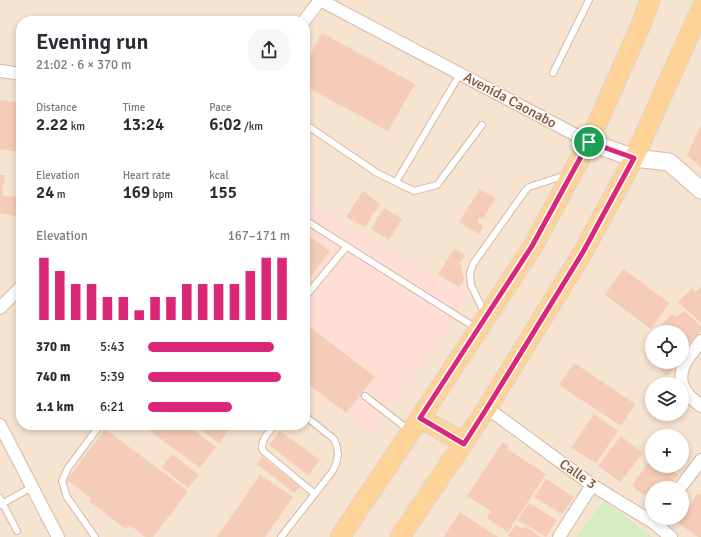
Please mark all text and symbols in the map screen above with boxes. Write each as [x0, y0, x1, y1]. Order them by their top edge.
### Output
text: Evening run [36, 28, 149, 55]
button: share [248, 29, 290, 71]
text: 21:02 · 6 × 370 m [36, 57, 131, 73]
street label: Avenida Caonabo [461, 68, 559, 132]
text: Distance [36, 101, 77, 114]
text: Time [123, 101, 145, 114]
text: Pace [209, 101, 232, 114]
text: 2.22 [36, 114, 68, 135]
text: 13:24 [123, 114, 164, 135]
text: 6:02 [209, 114, 242, 135]
text: km [68, 120, 85, 133]
text: /km [242, 120, 263, 133]
pin [572, 125, 606, 159]
icon: arrive [578, 131, 600, 153]
text: Elevation [36, 169, 80, 182]
text: Heart rate [123, 169, 170, 182]
text: kcal [209, 169, 229, 182]
text: 24 [36, 182, 54, 203]
text: 169 [123, 182, 150, 203]
text: 155 [209, 182, 237, 203]
text: m [54, 188, 66, 201]
text: bpm [150, 188, 173, 201]
text: Elevation [36, 228, 88, 244]
text: 167–171 m [228, 228, 290, 244]
map controls [645, 325, 689, 525]
button: locate [645, 325, 689, 369]
text: 370 m [36, 339, 70, 355]
text: 5:43 [100, 339, 125, 355]
text: 740 m [36, 369, 70, 385]
text: 5:39 [100, 369, 125, 385]
button: layers [645, 377, 689, 421]
text: 1.1 km [36, 399, 74, 415]
text: 6:21 [100, 399, 125, 415]
button: + [645, 429, 689, 473]
street label: Calle 3 [556, 455, 600, 493]
button: − [645, 481, 689, 525]

